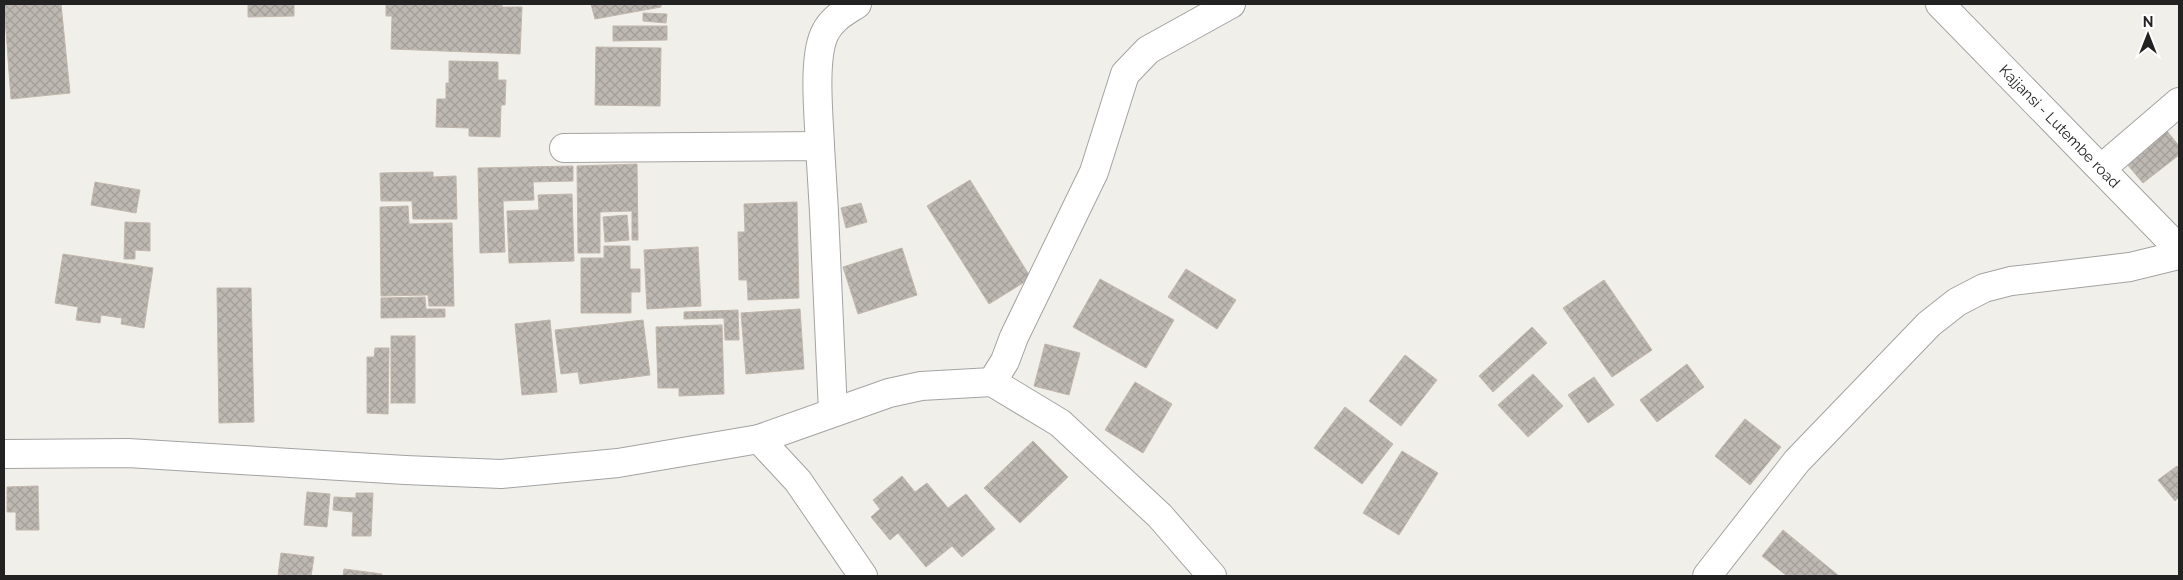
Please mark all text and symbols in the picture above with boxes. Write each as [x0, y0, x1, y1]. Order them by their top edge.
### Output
north arrow [2123, 10, 2173, 60]
text: N [2143, 14, 2153, 30]
street label: Kajjansi - Lutembe road [1995, 61, 2123, 192]

